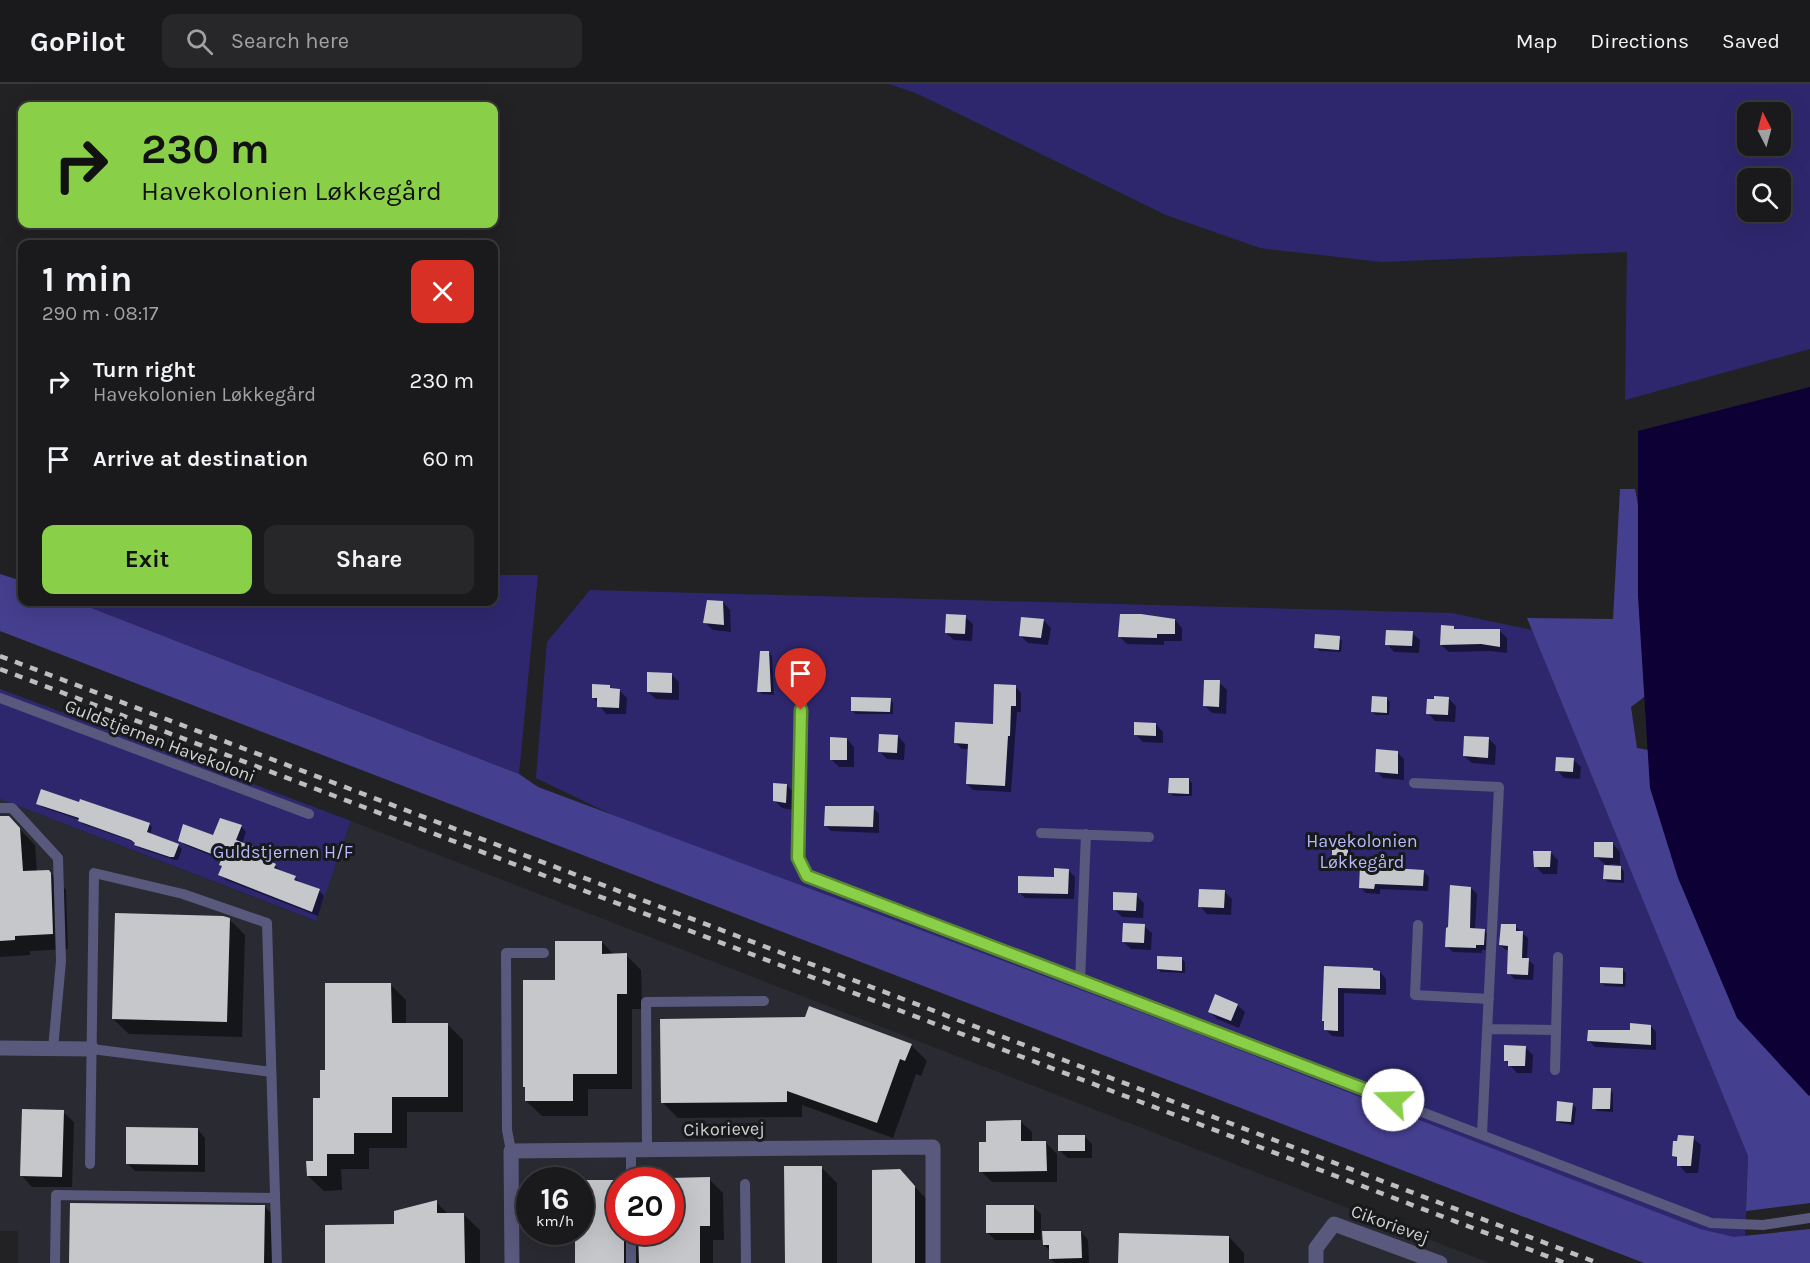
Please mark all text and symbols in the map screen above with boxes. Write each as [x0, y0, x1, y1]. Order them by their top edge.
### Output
search box [162, 14, 582, 68]
text: GoPilot [30, 25, 126, 58]
icon: search [183, 25, 216, 58]
text: Search here [231, 28, 349, 54]
text: Map [1516, 29, 1557, 53]
text: Directions [1590, 29, 1689, 53]
text: Saved [1722, 29, 1780, 53]
north arrow [1737, 102, 1791, 156]
map controls [1737, 102, 1791, 222]
text: 230 m [141, 124, 270, 174]
icon: right [42, 126, 120, 204]
button: search [1737, 168, 1791, 222]
text: Havekolonien Løkkegård [141, 175, 442, 207]
text: 1 min [42, 258, 132, 300]
button: close [411, 260, 474, 323]
text: 290 m · 08:17 [42, 302, 158, 325]
text: Turn right [93, 357, 196, 383]
icon: right [42, 365, 75, 398]
text: 230 m [409, 368, 474, 394]
text: Havekolonien Løkkegård [93, 383, 316, 406]
icon: arrive [42, 443, 75, 476]
text: Arrive at destination [93, 446, 308, 472]
text: 60 m [423, 446, 474, 472]
button: Exit [42, 525, 252, 594]
button: Share [264, 525, 474, 594]
pin [775, 648, 826, 710]
icon: arrive [784, 657, 817, 690]
street label: Guldstjernen Havekoloni [62, 694, 258, 788]
park label: Havekolonien Løkkegård [1306, 830, 1418, 873]
park label: Guldstjernen H/F [213, 841, 353, 863]
position arrow [1361, 1068, 1425, 1132]
street label: Cikorievej [683, 1117, 765, 1141]
speed limit sign: 20 [606, 1167, 684, 1245]
text: 16 [541, 1181, 569, 1217]
street label: Cikorievej [1348, 1200, 1432, 1248]
text: km/h [536, 1212, 574, 1230]

